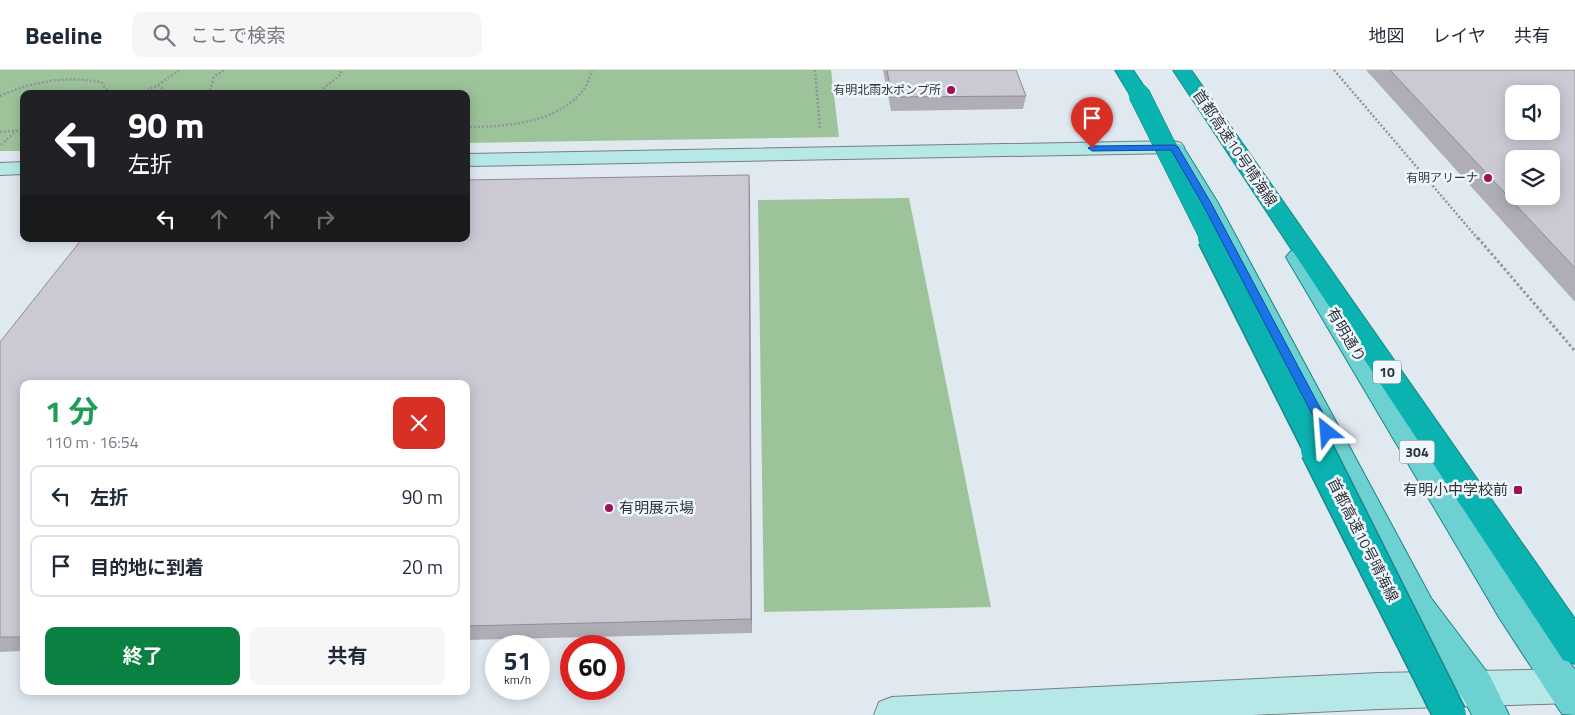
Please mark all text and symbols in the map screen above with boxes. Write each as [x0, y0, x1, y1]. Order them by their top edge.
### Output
search box [132, 12, 482, 57]
text: Beeline [25, 17, 102, 53]
text: ここで検索 [190, 20, 285, 49]
icon: search [150, 21, 178, 49]
text: 地図 [1369, 22, 1405, 49]
text: レイヤ [1433, 22, 1486, 49]
text: 共有 [1514, 22, 1550, 49]
place label: 有明北雨水ポンプ所 [833, 80, 941, 99]
marker: 有明北雨水ポンプ所 [945, 84, 957, 96]
street label: 首都高速10号晴海線 [1188, 85, 1283, 211]
map controls [1505, 85, 1560, 205]
button: sound [1505, 85, 1560, 140]
pin [1071, 97, 1113, 148]
text: 90 m [128, 98, 204, 152]
icon: arrive [1078, 104, 1106, 132]
icon: left [45, 110, 110, 175]
text: 左折 [128, 147, 172, 181]
button: layers [1505, 150, 1560, 205]
place label: 有明アリーナ [1406, 168, 1478, 187]
marker: 有明アリーナ [1482, 172, 1494, 184]
icon: left [152, 205, 180, 233]
icon: ahead [205, 205, 233, 233]
icon: ahead [258, 205, 286, 233]
icon: right [311, 205, 339, 233]
street label: 有明通り [1321, 303, 1372, 366]
road number: 10 [1373, 360, 1401, 384]
text: 1 分 [45, 388, 98, 434]
button: close [393, 397, 445, 449]
position arrow [1300, 405, 1352, 457]
text: 110 m · 16:54 [45, 430, 139, 454]
road number: 304 [1400, 441, 1434, 464]
street label: 首都高速10号晴海線 [1322, 474, 1405, 606]
place label: 有明小中学校前 [1403, 478, 1508, 501]
icon: left [47, 482, 75, 510]
text: 左折 [90, 482, 128, 511]
text: 90 m [402, 482, 443, 511]
marker: 有明小中学校前 [1512, 484, 1524, 496]
place label: 有明展示場 [619, 496, 694, 519]
marker: 有明展示場 [603, 502, 615, 514]
icon: arrive [47, 552, 75, 580]
text: 目的地に到着 [90, 552, 204, 581]
text: 20 m [402, 552, 443, 581]
button: 終了 [45, 627, 240, 685]
button: 共有 [250, 627, 445, 685]
speed limit sign: 60 [560, 635, 625, 700]
text: 51 [503, 642, 532, 680]
text: km/h [504, 670, 531, 689]

